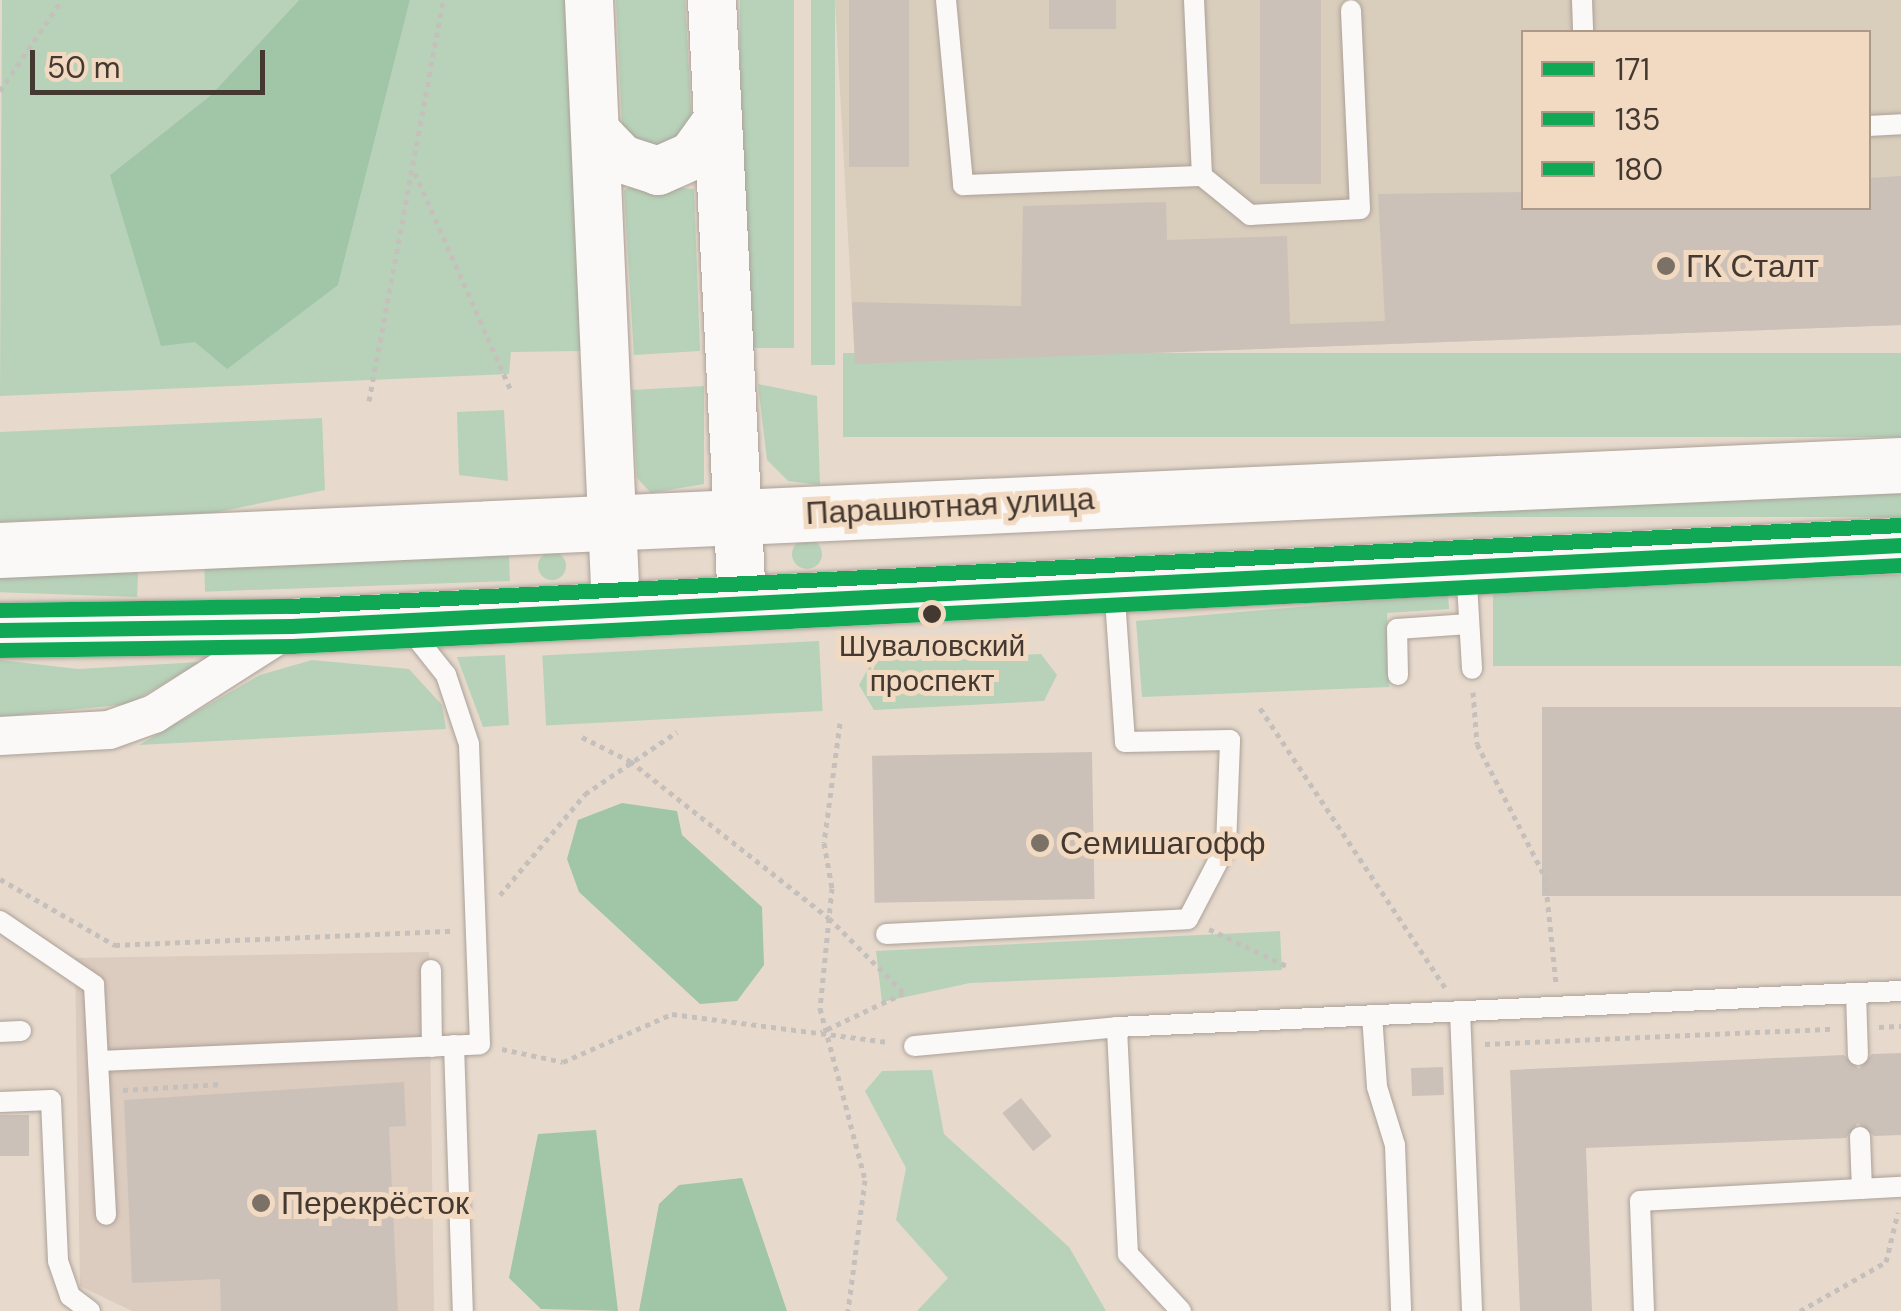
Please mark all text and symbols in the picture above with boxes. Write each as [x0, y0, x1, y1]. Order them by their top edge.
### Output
scale bar [35, 30, 270, 92]
legend [1521, 30, 1871, 210]
text: 50 m [47, 48, 121, 87]
text: 171 [1615, 50, 1650, 89]
text: 135 [1615, 100, 1660, 139]
text: 180 [1615, 150, 1663, 189]
place label: ГК Сталт [1686, 247, 1819, 285]
marker: ГК Сталт [1655, 255, 1677, 277]
street label: Парашютная улица [805, 479, 1095, 533]
marker: Шуваловский проспект [922, 604, 942, 624]
place label: Шуваловский проспект [839, 628, 1025, 698]
place label: Семишагофф [1060, 824, 1266, 862]
marker: Семишагофф [1029, 832, 1051, 854]
place label: Перекрёсток [281, 1184, 469, 1222]
marker: Перекрёсток [250, 1192, 272, 1214]

